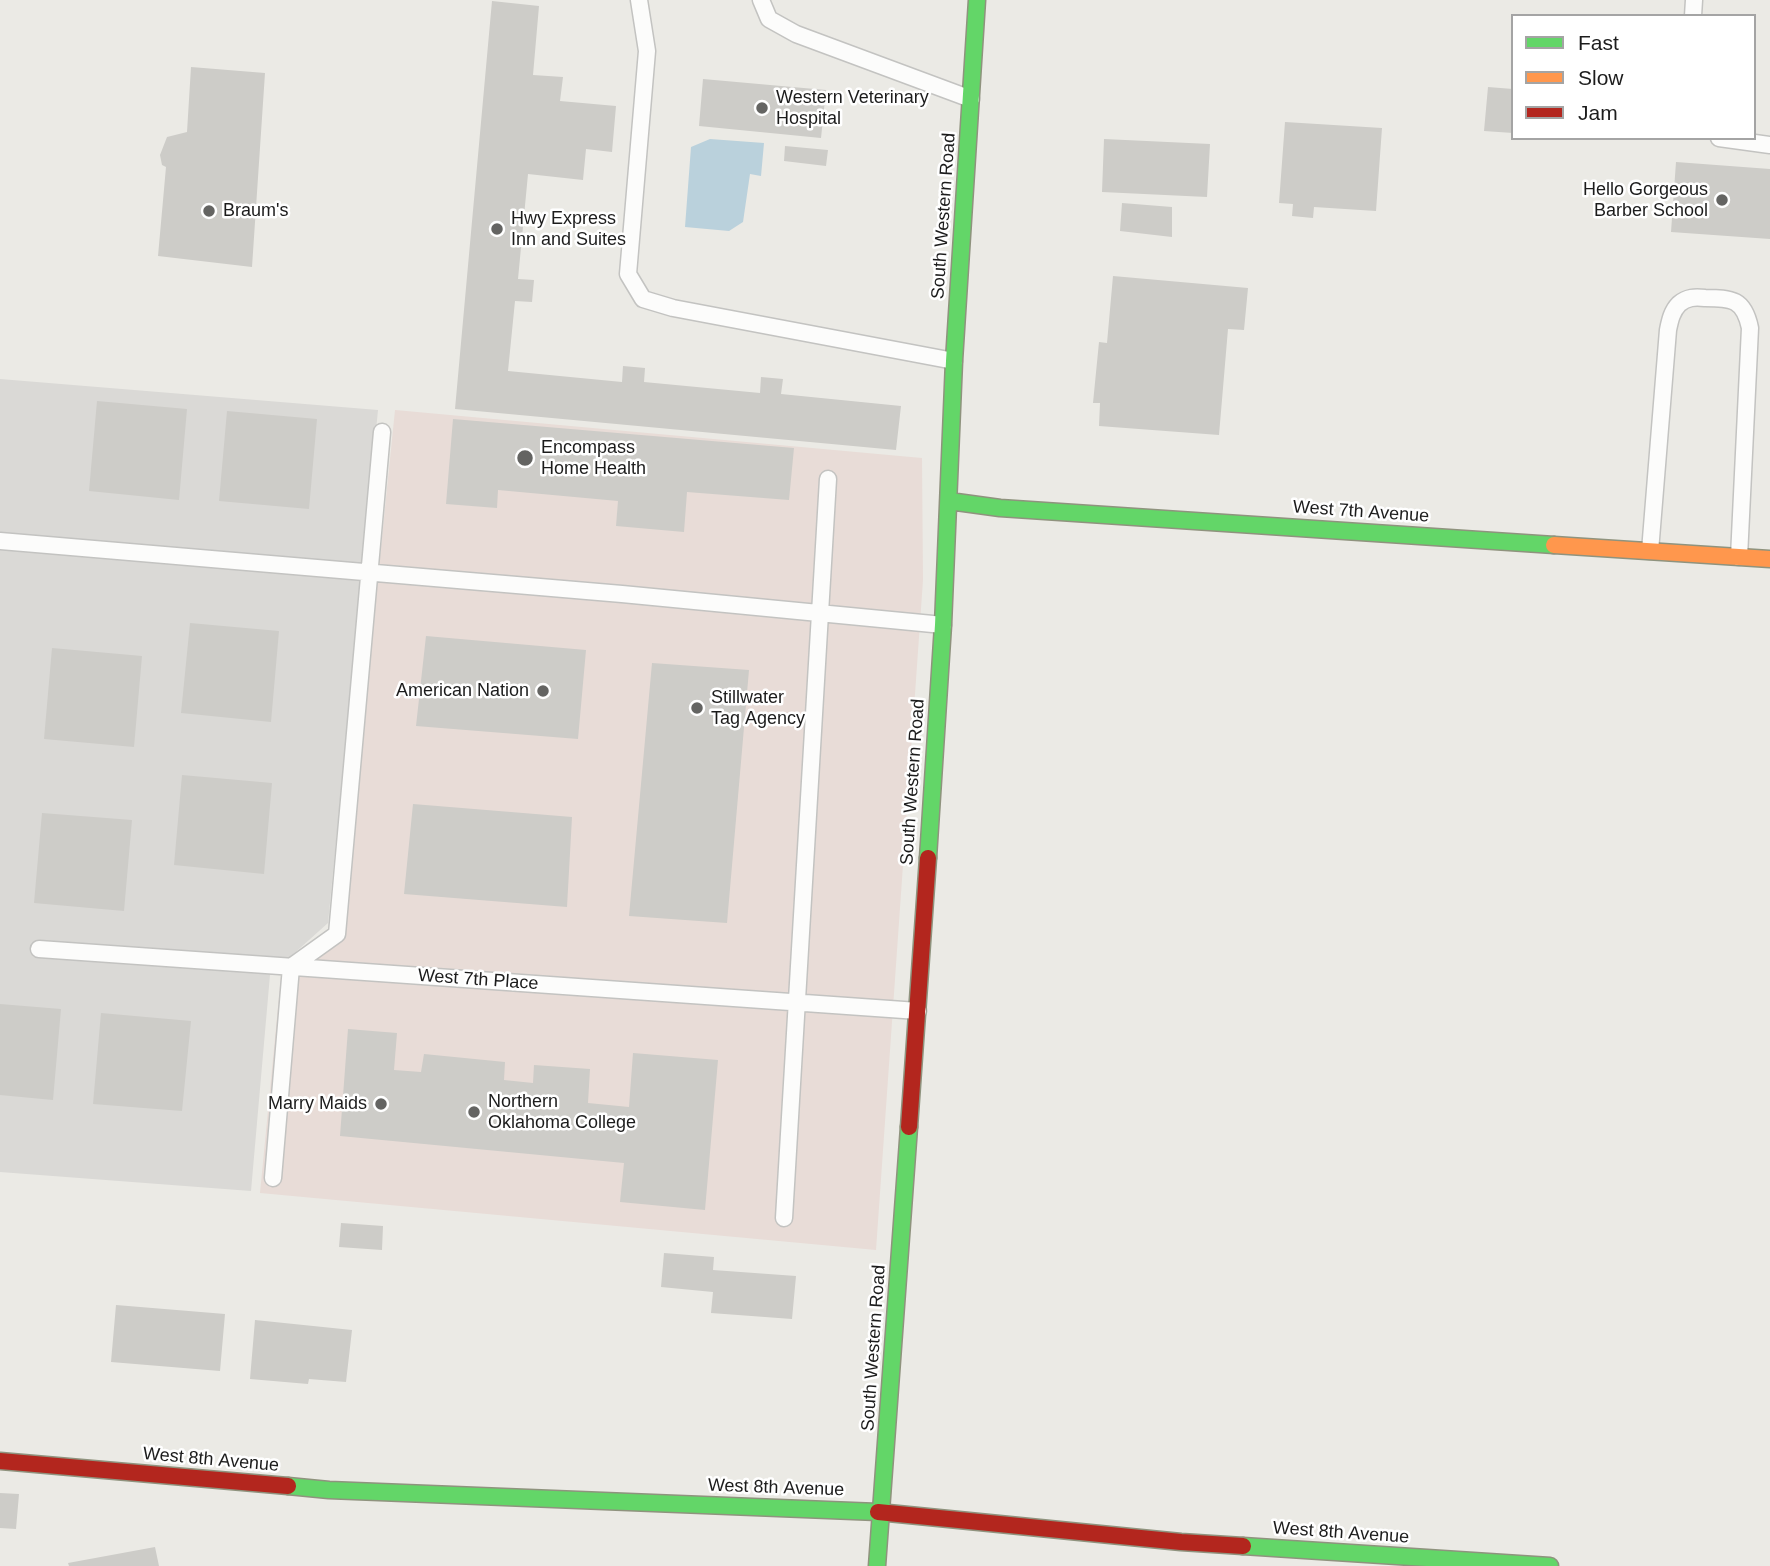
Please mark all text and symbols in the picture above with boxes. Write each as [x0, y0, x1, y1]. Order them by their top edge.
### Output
legend [1511, 14, 1756, 140]
text: Fast [1578, 31, 1619, 54]
text: Slow [1578, 66, 1624, 89]
place label: Western Veterinary Hospital [776, 87, 929, 130]
marker: Western Veterinary Hospital [754, 100, 770, 116]
text: Jam [1578, 101, 1618, 124]
street label: South Western Road [927, 132, 961, 300]
place label: Hello Gorgeous Barber School [1583, 179, 1708, 222]
marker: Hello Gorgeous Barber School [1714, 192, 1730, 208]
place label: Braum's [223, 200, 288, 222]
marker: Braum's [201, 203, 217, 219]
place label: Hwy Express Inn and Suites [511, 208, 626, 250]
marker: Hwy Express Inn and Suites [489, 221, 505, 237]
place label: Encompass Home Health [541, 437, 646, 480]
marker: Encompass Home Health [515, 448, 535, 468]
street label: West 7th Avenue [1292, 496, 1430, 528]
place label: American Nation [396, 680, 529, 702]
marker: American Nation [535, 683, 551, 699]
place label: Stillwater Tag Agency [711, 687, 805, 730]
street label: South Western Road [896, 698, 930, 866]
marker: Stillwater Tag Agency [689, 700, 705, 716]
street label: West 7th Place [417, 965, 539, 995]
place label: Northern Oklahoma College [488, 1091, 636, 1134]
place label: Marry Maids [268, 1093, 367, 1115]
marker: Marry Maids [373, 1096, 389, 1112]
marker: Northern Oklahoma College [466, 1104, 482, 1120]
street label: South Western Road [857, 1264, 891, 1432]
street label: West 8th Avenue [142, 1443, 280, 1477]
street label: West 8th Avenue [707, 1475, 845, 1501]
street label: West 8th Avenue [1272, 1517, 1410, 1549]

